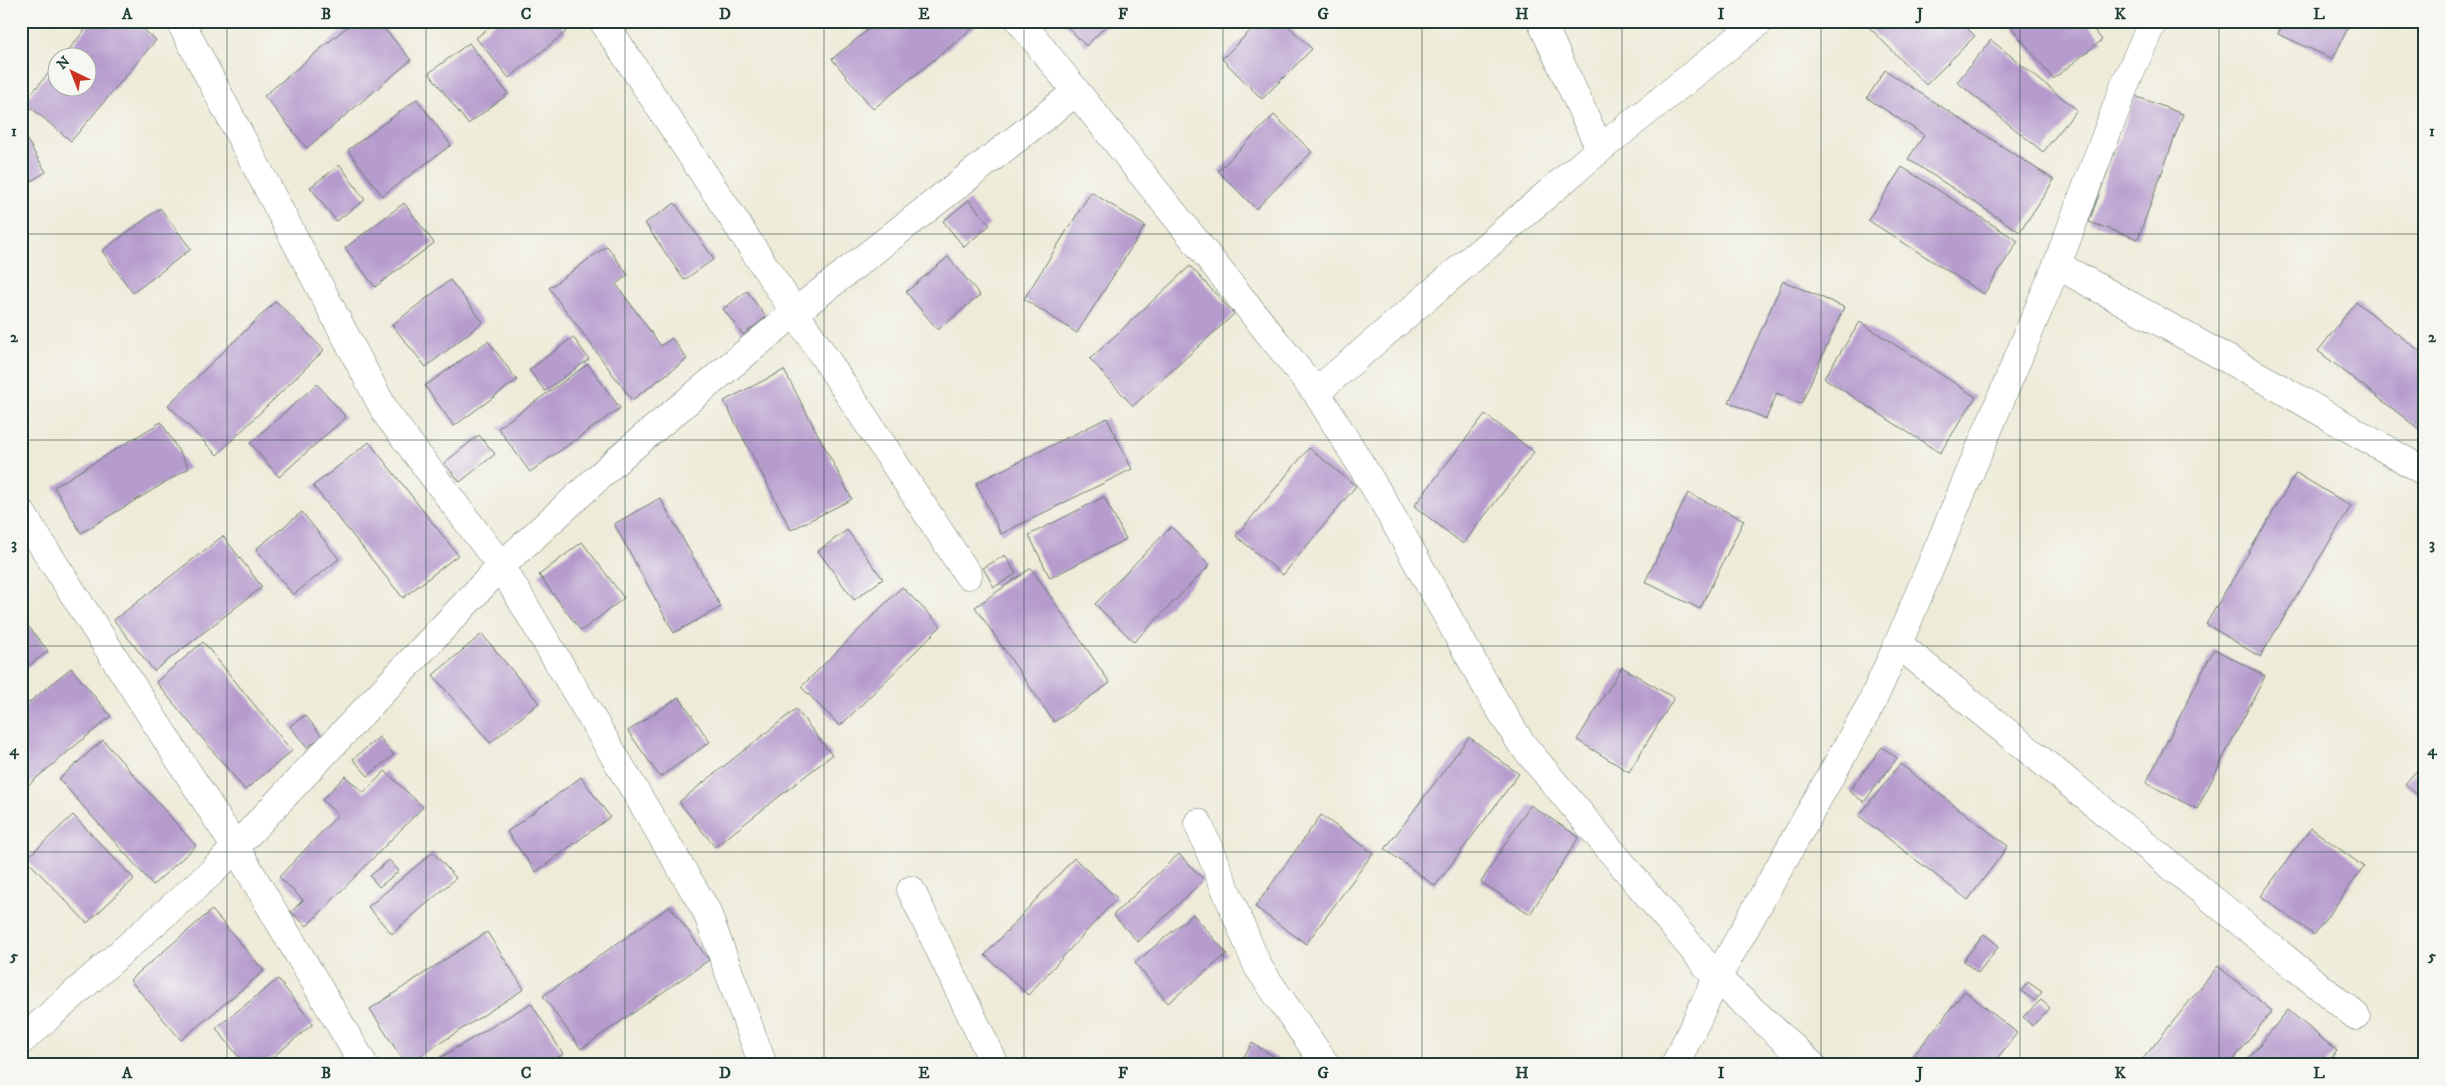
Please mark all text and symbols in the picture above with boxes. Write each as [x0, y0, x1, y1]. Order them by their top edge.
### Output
text: A [121, 4, 133, 24]
text: B [321, 4, 331, 24]
text: C [521, 4, 531, 24]
text: D [719, 4, 731, 24]
text: E [918, 4, 930, 24]
text: F [1118, 4, 1128, 24]
text: G [1317, 4, 1329, 24]
text: H [1515, 4, 1529, 24]
text: I [1718, 4, 1725, 24]
text: J [1915, 4, 1924, 24]
text: K [2114, 4, 2126, 24]
text: L [2313, 4, 2325, 24]
north arrow [48, 48, 98, 98]
text: N [53, 52, 75, 74]
text: 1 [11, 121, 17, 141]
text: 1 [2429, 121, 2435, 141]
text: 2 [10, 327, 19, 347]
text: 2 [2428, 327, 2437, 347]
text: 3 [11, 534, 17, 554]
text: 3 [2429, 534, 2435, 554]
text: 4 [8, 740, 19, 760]
text: 4 [2426, 740, 2437, 760]
text: 5 [9, 946, 18, 966]
text: 5 [2427, 946, 2436, 966]
text: A [121, 1063, 133, 1083]
text: B [321, 1063, 331, 1083]
text: C [521, 1063, 531, 1083]
text: D [719, 1063, 731, 1083]
text: E [918, 1063, 930, 1083]
text: F [1118, 1063, 1128, 1083]
text: G [1317, 1063, 1329, 1083]
text: H [1515, 1063, 1529, 1083]
text: I [1718, 1063, 1725, 1083]
text: J [1915, 1063, 1924, 1083]
text: K [2114, 1063, 2126, 1083]
text: L [2313, 1063, 2325, 1083]

